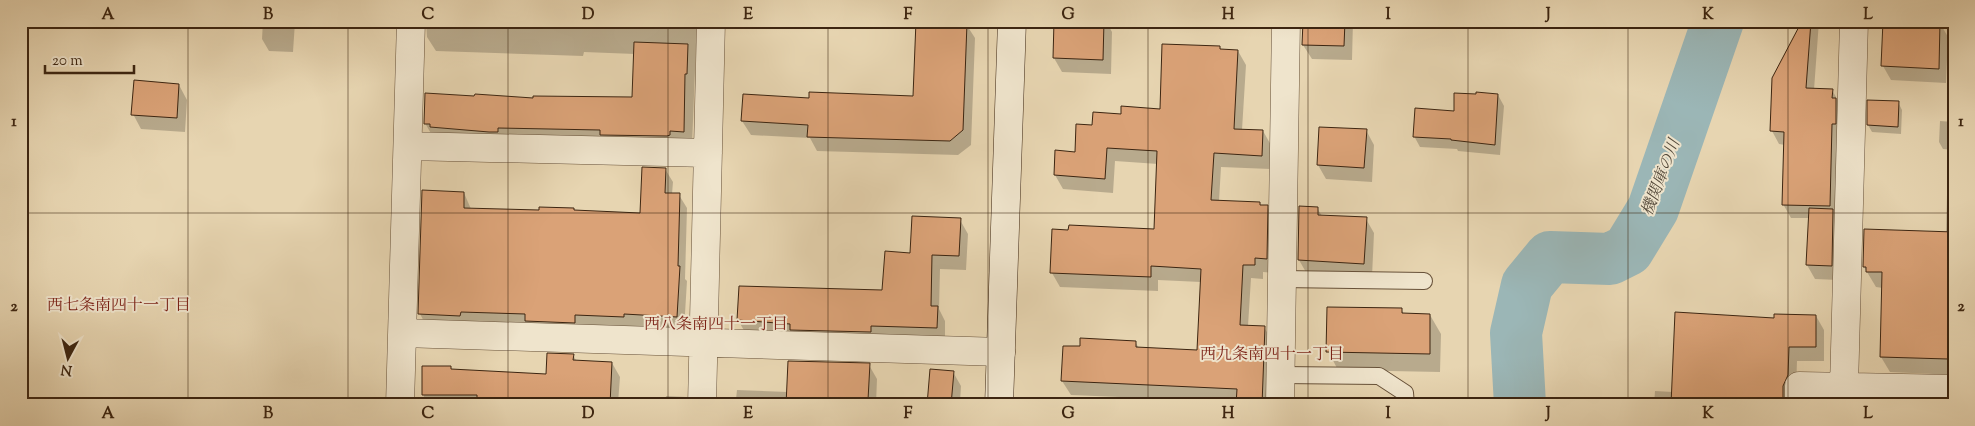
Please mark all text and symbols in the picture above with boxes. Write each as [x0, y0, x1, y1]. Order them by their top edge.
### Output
text: A [102, 4, 115, 27]
text: B [263, 4, 273, 27]
text: C [422, 4, 435, 27]
text: D [582, 4, 595, 27]
text: E [743, 4, 753, 27]
text: F [904, 4, 913, 27]
text: G [1061, 4, 1075, 27]
text: H [1222, 4, 1235, 27]
text: I [1385, 4, 1391, 27]
text: J [1544, 4, 1551, 27]
text: K [1702, 4, 1714, 27]
text: L [1863, 4, 1873, 27]
scale bar [45, 42, 134, 74]
text: 20 m [52, 51, 83, 72]
text: 1 [11, 111, 17, 134]
text: 1 [1958, 111, 1964, 134]
water label: 機関庫の川 [1637, 135, 1688, 219]
district label: 西七条南四十一丁目 [47, 295, 191, 318]
text: 2 [10, 296, 18, 319]
text: 2 [1957, 296, 1965, 319]
district label: 西八条南四十一丁目 [644, 314, 788, 337]
north arrow [42, 334, 92, 384]
district label: 西九条南四十一丁目 [1200, 344, 1344, 367]
text: N [60, 358, 73, 380]
text: A [102, 403, 115, 426]
text: B [263, 403, 273, 426]
text: C [422, 403, 435, 426]
text: D [582, 403, 595, 426]
text: E [743, 403, 753, 426]
text: F [904, 403, 913, 426]
text: G [1061, 403, 1075, 426]
text: H [1222, 403, 1235, 426]
text: I [1385, 403, 1391, 426]
text: J [1544, 403, 1551, 426]
text: K [1702, 403, 1714, 426]
text: L [1863, 403, 1873, 426]

